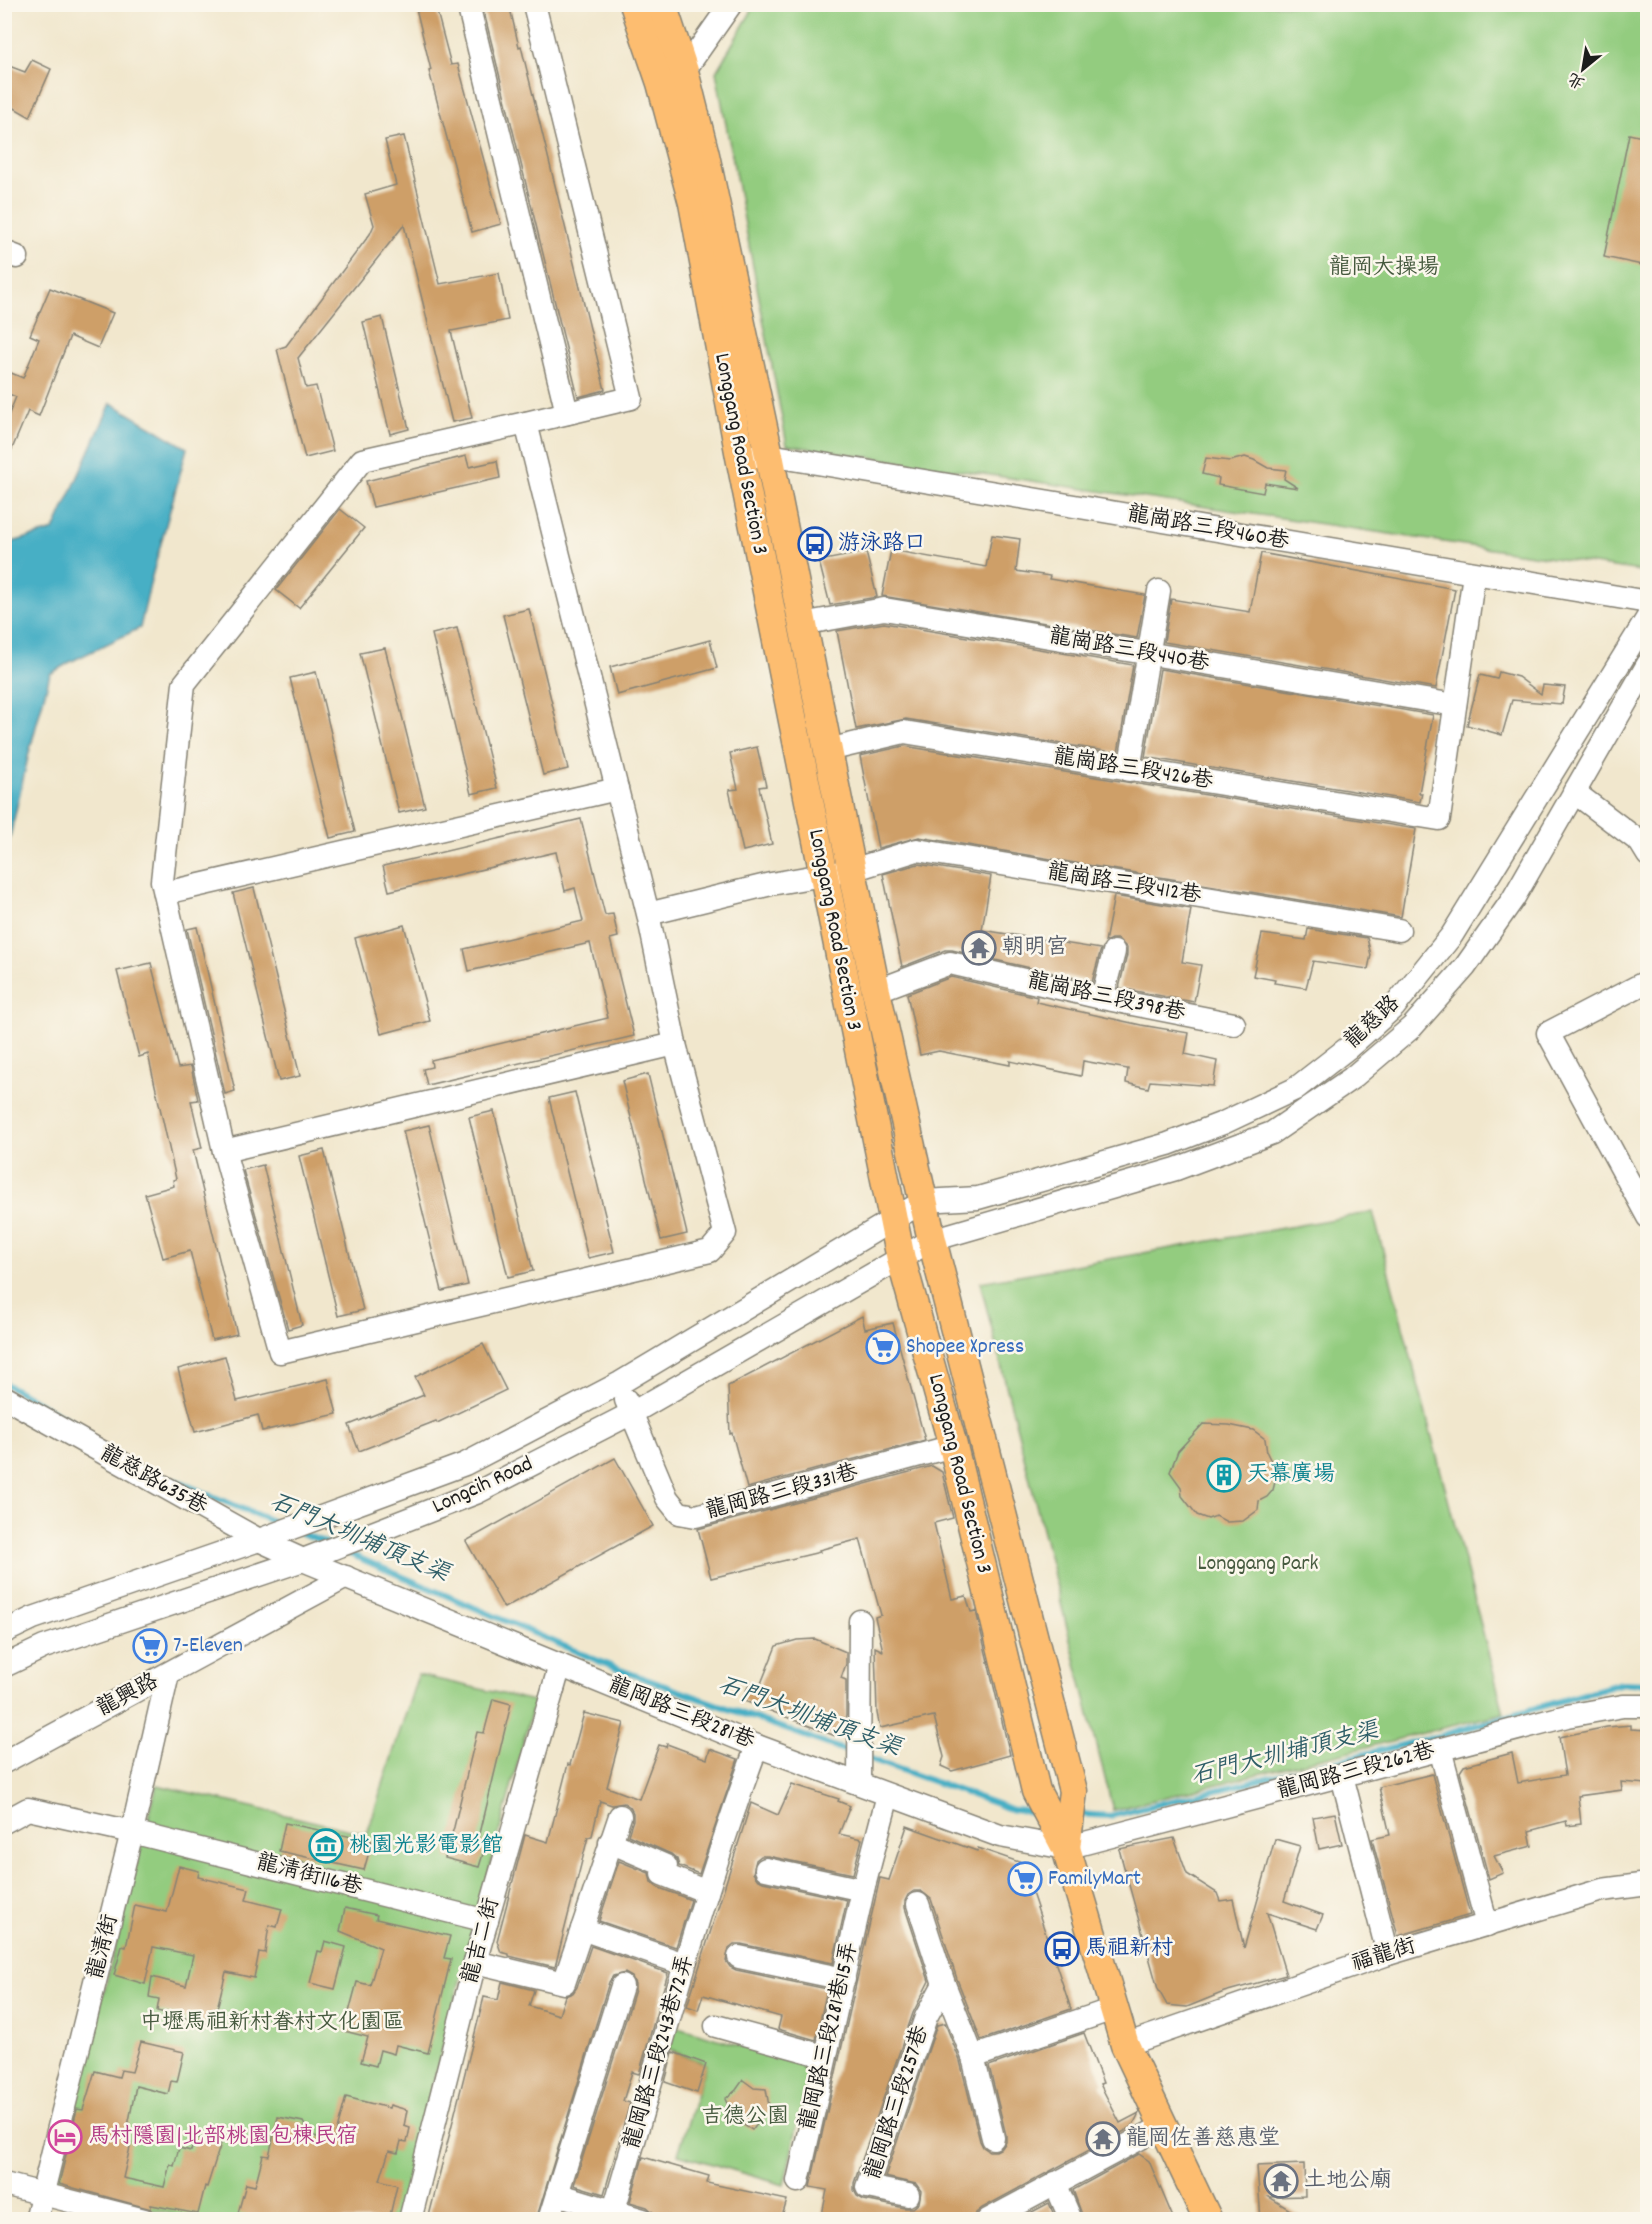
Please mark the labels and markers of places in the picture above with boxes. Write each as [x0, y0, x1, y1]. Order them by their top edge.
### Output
bus stop icon: 游泳路口 [797, 526, 833, 562]
place label: 游泳路口 [838, 529, 926, 560]
temple icon: 朝明宮 [961, 930, 997, 966]
place label: 朝明宮 [1002, 933, 1068, 964]
supermarket icon: Shopee Xpress [865, 1329, 901, 1365]
place label: Shopee Xpress [906, 1332, 1024, 1363]
building icon: 天幕廣場 [1206, 1457, 1242, 1493]
place label: 天幕廣場 [1247, 1460, 1335, 1491]
supermarket icon: 7-Eleven [132, 1628, 168, 1664]
place label: 7-Eleven [173, 1631, 243, 1662]
museum icon: 桃園光影電影館 [308, 1828, 344, 1864]
place label: 桃園光影電影館 [349, 1831, 503, 1862]
supermarket icon: FamilyMart [1007, 1861, 1043, 1897]
place label: FamilyMart [1048, 1864, 1141, 1895]
bus stop icon: 馬祖新村 [1044, 1931, 1080, 1967]
place label: 馬祖新村 [1085, 1934, 1173, 1965]
hotel icon: 馬村隱園|北部桃園包棟民宿 [47, 2119, 83, 2155]
temple icon: 龍岡佐善慈惠堂 [1085, 2121, 1121, 2157]
place label: 馬村隱園|北部桃園包棟民宿 [88, 2122, 358, 2153]
place label: 龍岡佐善慈惠堂 [1126, 2124, 1280, 2155]
temple icon: 土地公廟 [1263, 2163, 1299, 2199]
place label: 土地公廟 [1304, 2166, 1392, 2197]

